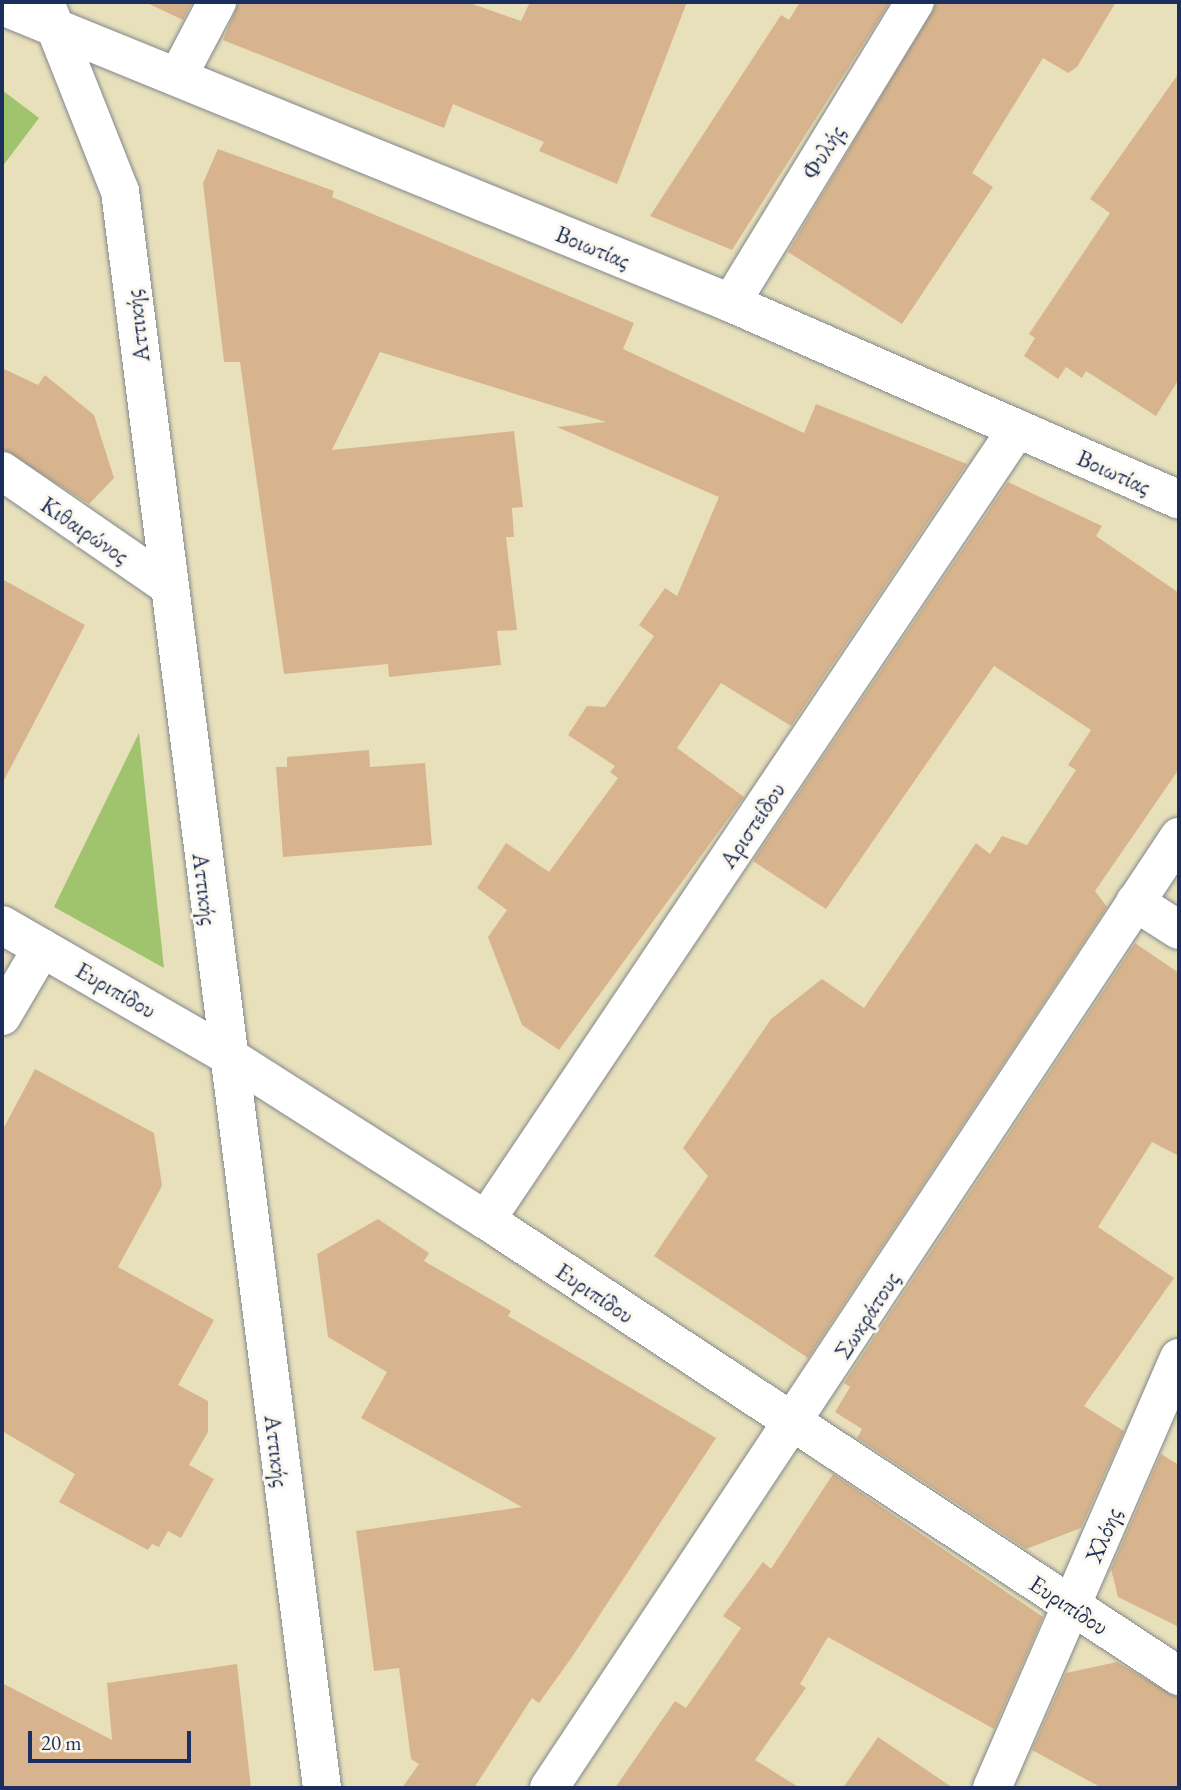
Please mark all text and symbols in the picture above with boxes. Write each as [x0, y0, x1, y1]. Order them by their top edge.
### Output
street label: Φυλής [795, 119, 851, 185]
street label: Βοιωτίας [552, 219, 634, 275]
street label: Αττικής [118, 288, 156, 364]
street label: Βοιωτίας [1073, 443, 1155, 501]
street label: Κιθαιρώνος [35, 490, 135, 570]
street label: Αριστείδου [713, 776, 791, 874]
street label: Αττικής [186, 851, 224, 927]
street label: Ευριπίδου [71, 955, 161, 1025]
street label: Ευριπίδου [550, 1256, 640, 1330]
street label: Σωκράτους [828, 1266, 906, 1364]
street label: Αττικής [258, 1413, 296, 1489]
street label: Χλόης [1079, 1503, 1127, 1567]
street label: Ευριπίδου [1024, 1569, 1114, 1641]
scale bar [32, 1716, 194, 1760]
text: 20 m [41, 1729, 82, 1756]

